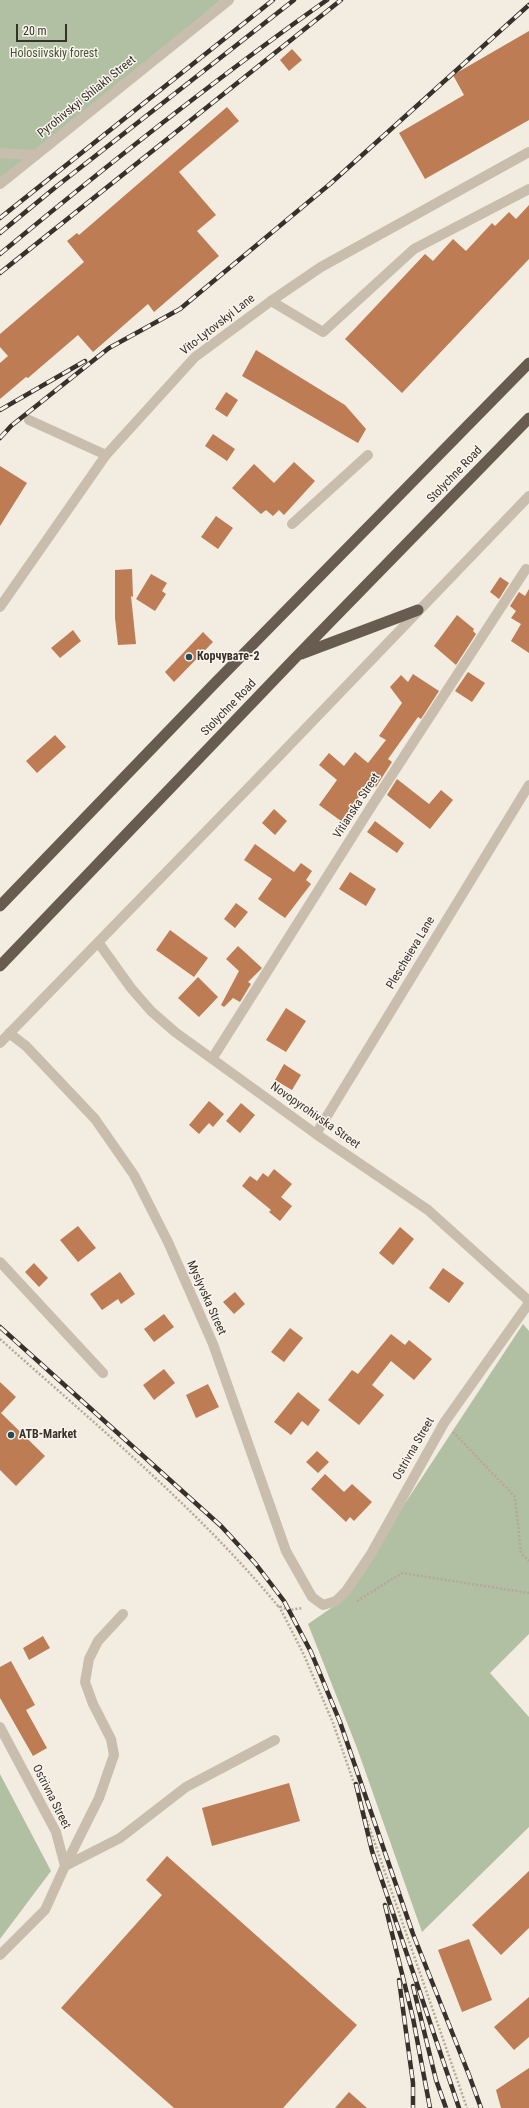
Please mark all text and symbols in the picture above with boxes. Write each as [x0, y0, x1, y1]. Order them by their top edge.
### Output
scale bar [18, 16, 69, 42]
text: 20 m [23, 24, 47, 38]
park label: Holosiivskiy forest [10, 47, 98, 61]
street label: Pyrohivskyi Shliakh Street [35, 53, 139, 141]
street label: Vito-Lytovskyi Lane [178, 291, 258, 359]
street label: Stolychne Road [424, 444, 486, 506]
place label: Корчувате-2 [197, 650, 259, 664]
marker: Корчувате-2 [184, 652, 194, 662]
street label: Stolychne Road [198, 677, 260, 739]
street label: Vitianska Street [331, 771, 383, 841]
street label: Plescheieva Lane [384, 914, 438, 992]
street label: Novopyrohivska Street [267, 1080, 363, 1152]
street label: Myslyvska Street [183, 1259, 229, 1337]
street label: Ostrivna Street [390, 1415, 438, 1483]
place label: ATB-Market [19, 1428, 77, 1442]
marker: ATB-Market [6, 1430, 16, 1440]
street label: Ostrivna Street [29, 1762, 73, 1832]

